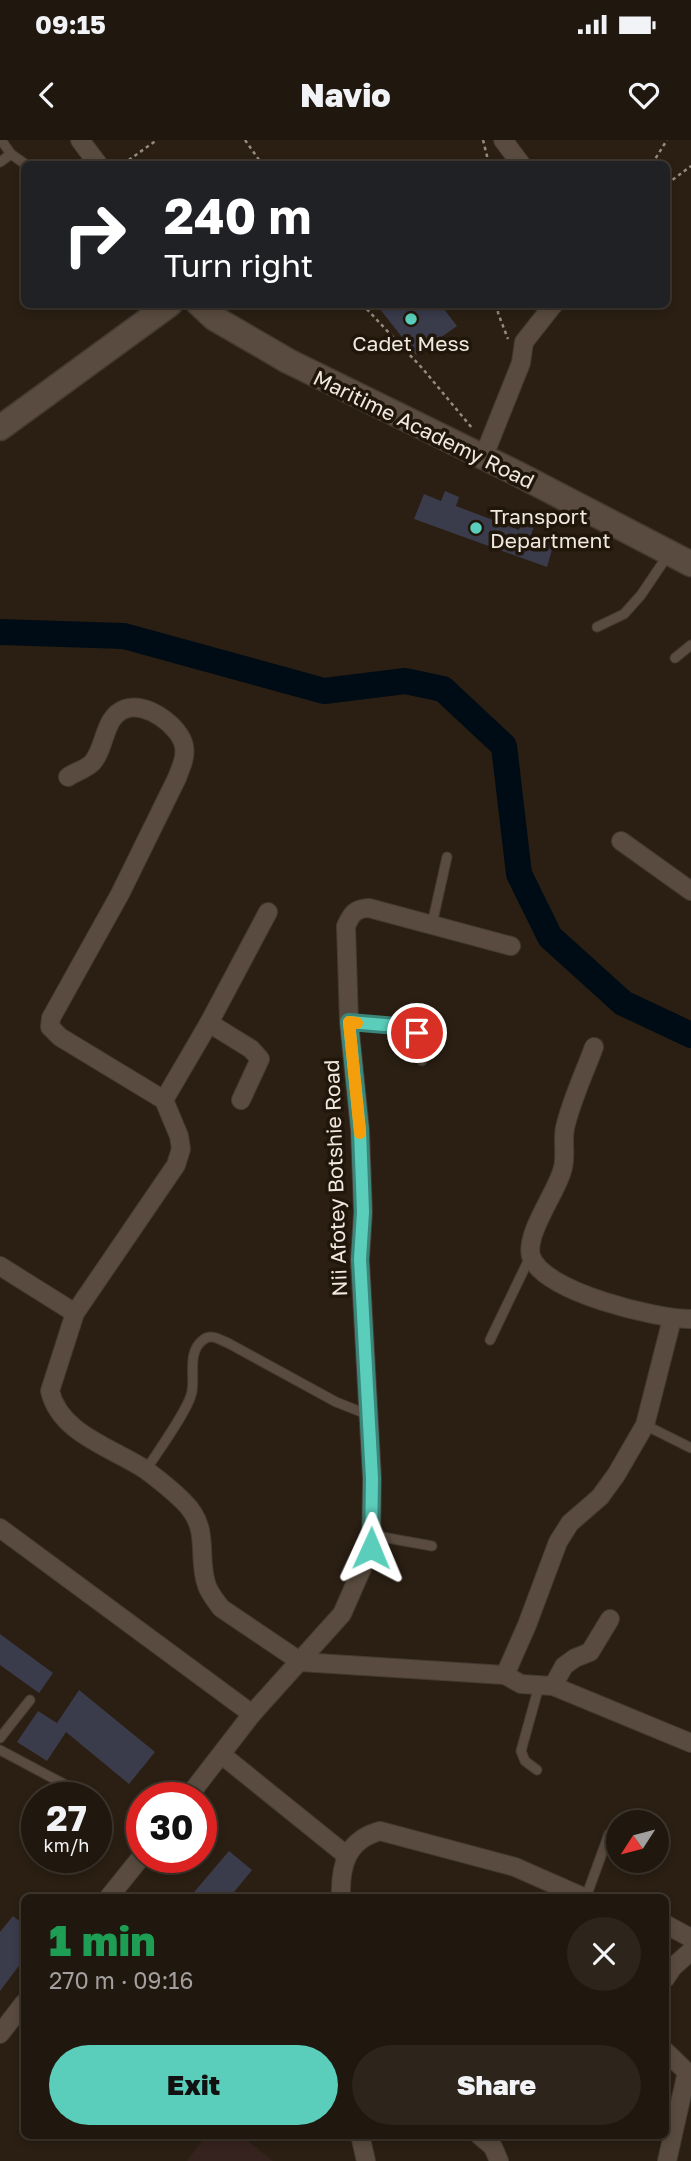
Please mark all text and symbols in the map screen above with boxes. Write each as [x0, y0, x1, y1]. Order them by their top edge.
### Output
text: 09:15 [35, 9, 106, 40]
icon: back [28, 76, 66, 114]
text: Navio [300, 76, 391, 114]
icon: heart [625, 76, 663, 114]
text: 240 m [164, 186, 312, 245]
icon: right [49, 189, 140, 280]
text: Turn right [164, 246, 313, 284]
marker: Cadet Mess [403, 311, 419, 327]
place label: Cadet Mess [352, 330, 470, 356]
street label: Maritime Academy Road [309, 364, 539, 494]
place label: Transport Department [490, 503, 611, 553]
marker: Transport Department [468, 520, 484, 536]
pin [387, 1003, 447, 1063]
icon: arrive [398, 1014, 436, 1052]
street label: Nii Afotey Botshie Road [318, 1059, 352, 1297]
position arrow [334, 1511, 408, 1585]
speed limit sign: 30 [126, 1782, 217, 1873]
text: 27 [46, 1797, 87, 1839]
north arrow [606, 1810, 668, 1872]
map controls [606, 1810, 669, 1873]
text: km/h [44, 1834, 89, 1856]
text: 1 min [49, 1915, 156, 1965]
button: close [567, 1917, 641, 1991]
text: 270 m · 09:16 [49, 1966, 193, 1994]
button: Exit [49, 2045, 338, 2125]
button: Share [352, 2045, 641, 2125]

